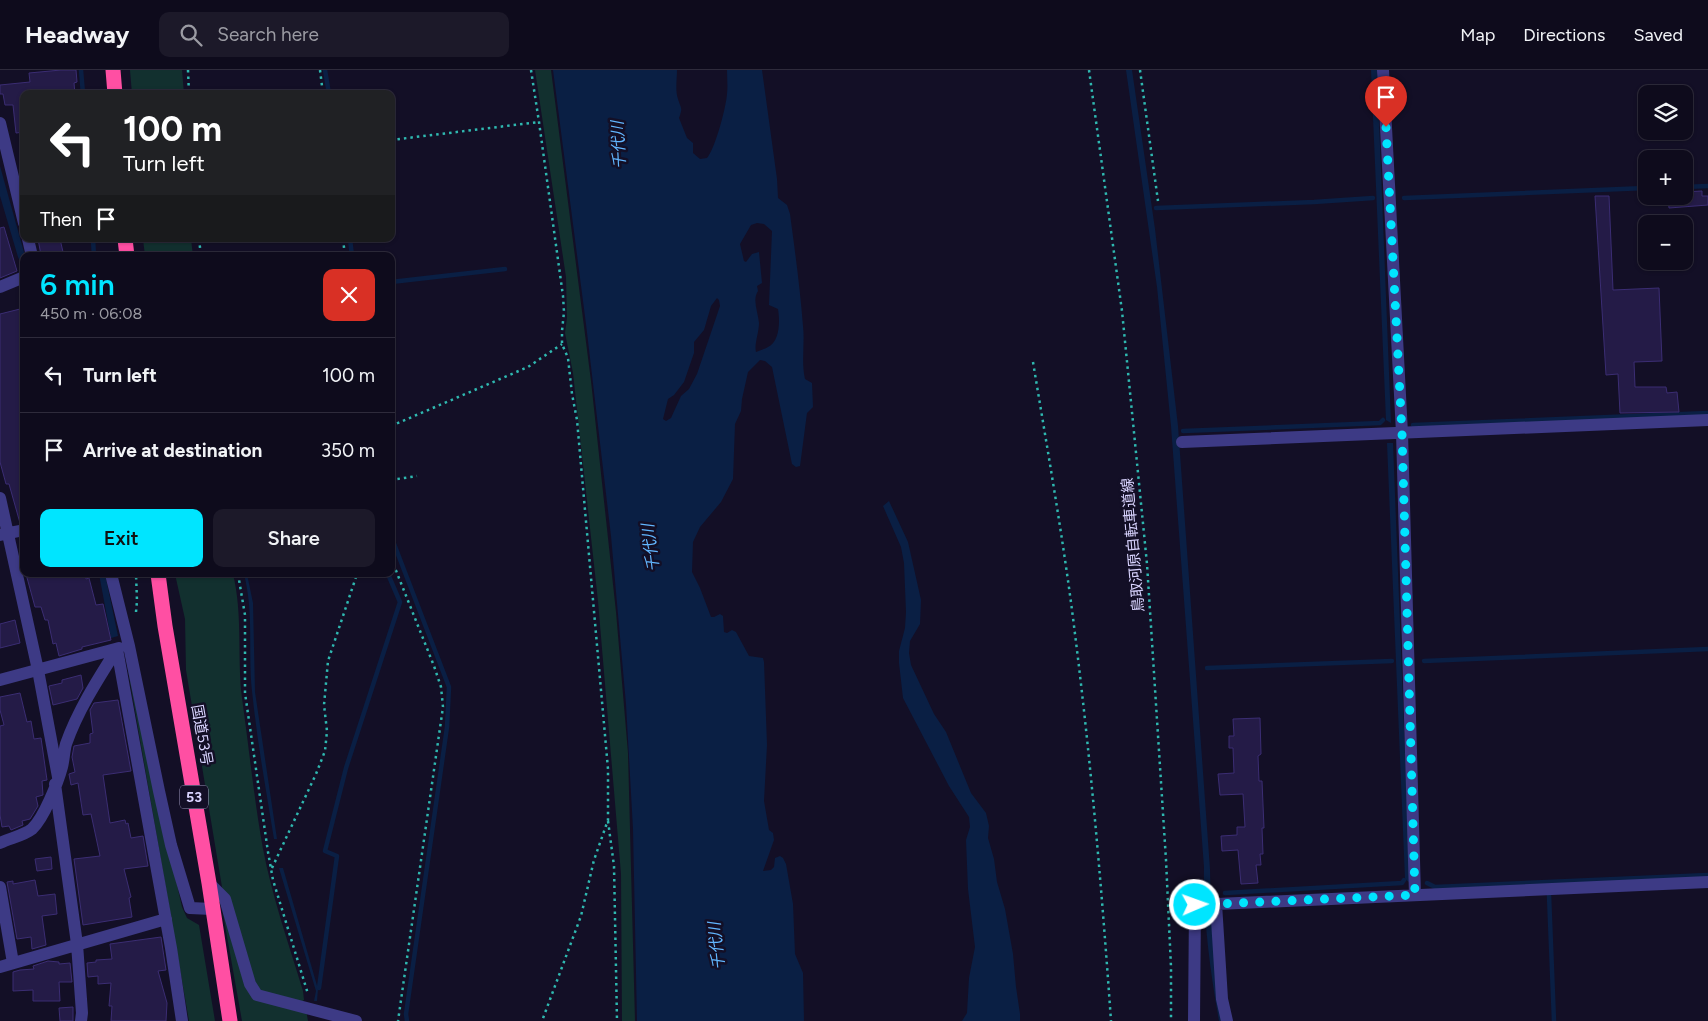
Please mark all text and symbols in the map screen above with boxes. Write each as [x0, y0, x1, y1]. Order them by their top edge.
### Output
search box [159, 12, 509, 57]
text: Headway [25, 20, 129, 49]
icon: search [177, 21, 205, 49]
text: Search here [217, 23, 319, 46]
text: Map [1460, 24, 1495, 46]
text: Directions [1523, 24, 1605, 46]
text: Saved [1633, 24, 1683, 46]
pin [1365, 76, 1407, 127]
icon: arrive [1372, 83, 1400, 111]
map controls [1638, 85, 1693, 270]
button: layers [1638, 85, 1693, 140]
text: 100 m [123, 108, 222, 150]
icon: left [40, 110, 105, 175]
water label: 千代川 [608, 119, 629, 169]
text: Turn left [123, 150, 205, 177]
button: + [1638, 150, 1693, 205]
icon: arrive [92, 205, 120, 233]
text: Then [40, 208, 82, 231]
button: − [1638, 215, 1693, 270]
text: 6 min [40, 266, 115, 303]
button: close [323, 269, 375, 321]
text: 450 m · 06:08 [40, 304, 142, 323]
icon: left [40, 361, 68, 389]
text: Turn left [83, 364, 157, 387]
text: 100 m [322, 364, 375, 387]
icon: arrive [40, 436, 68, 464]
text: Arrive at destination [83, 439, 262, 462]
text: 350 m [321, 439, 375, 462]
street label: 鳥取河原自転車道線 [1118, 477, 1148, 613]
button: Exit [40, 509, 203, 567]
button: Share [213, 509, 375, 567]
water label: 千代川 [638, 521, 663, 573]
street label: 国道53号 [188, 703, 216, 767]
road number: 53 [180, 786, 208, 809]
position arrow [1168, 878, 1220, 930]
water label: 千代川 [704, 919, 728, 971]

